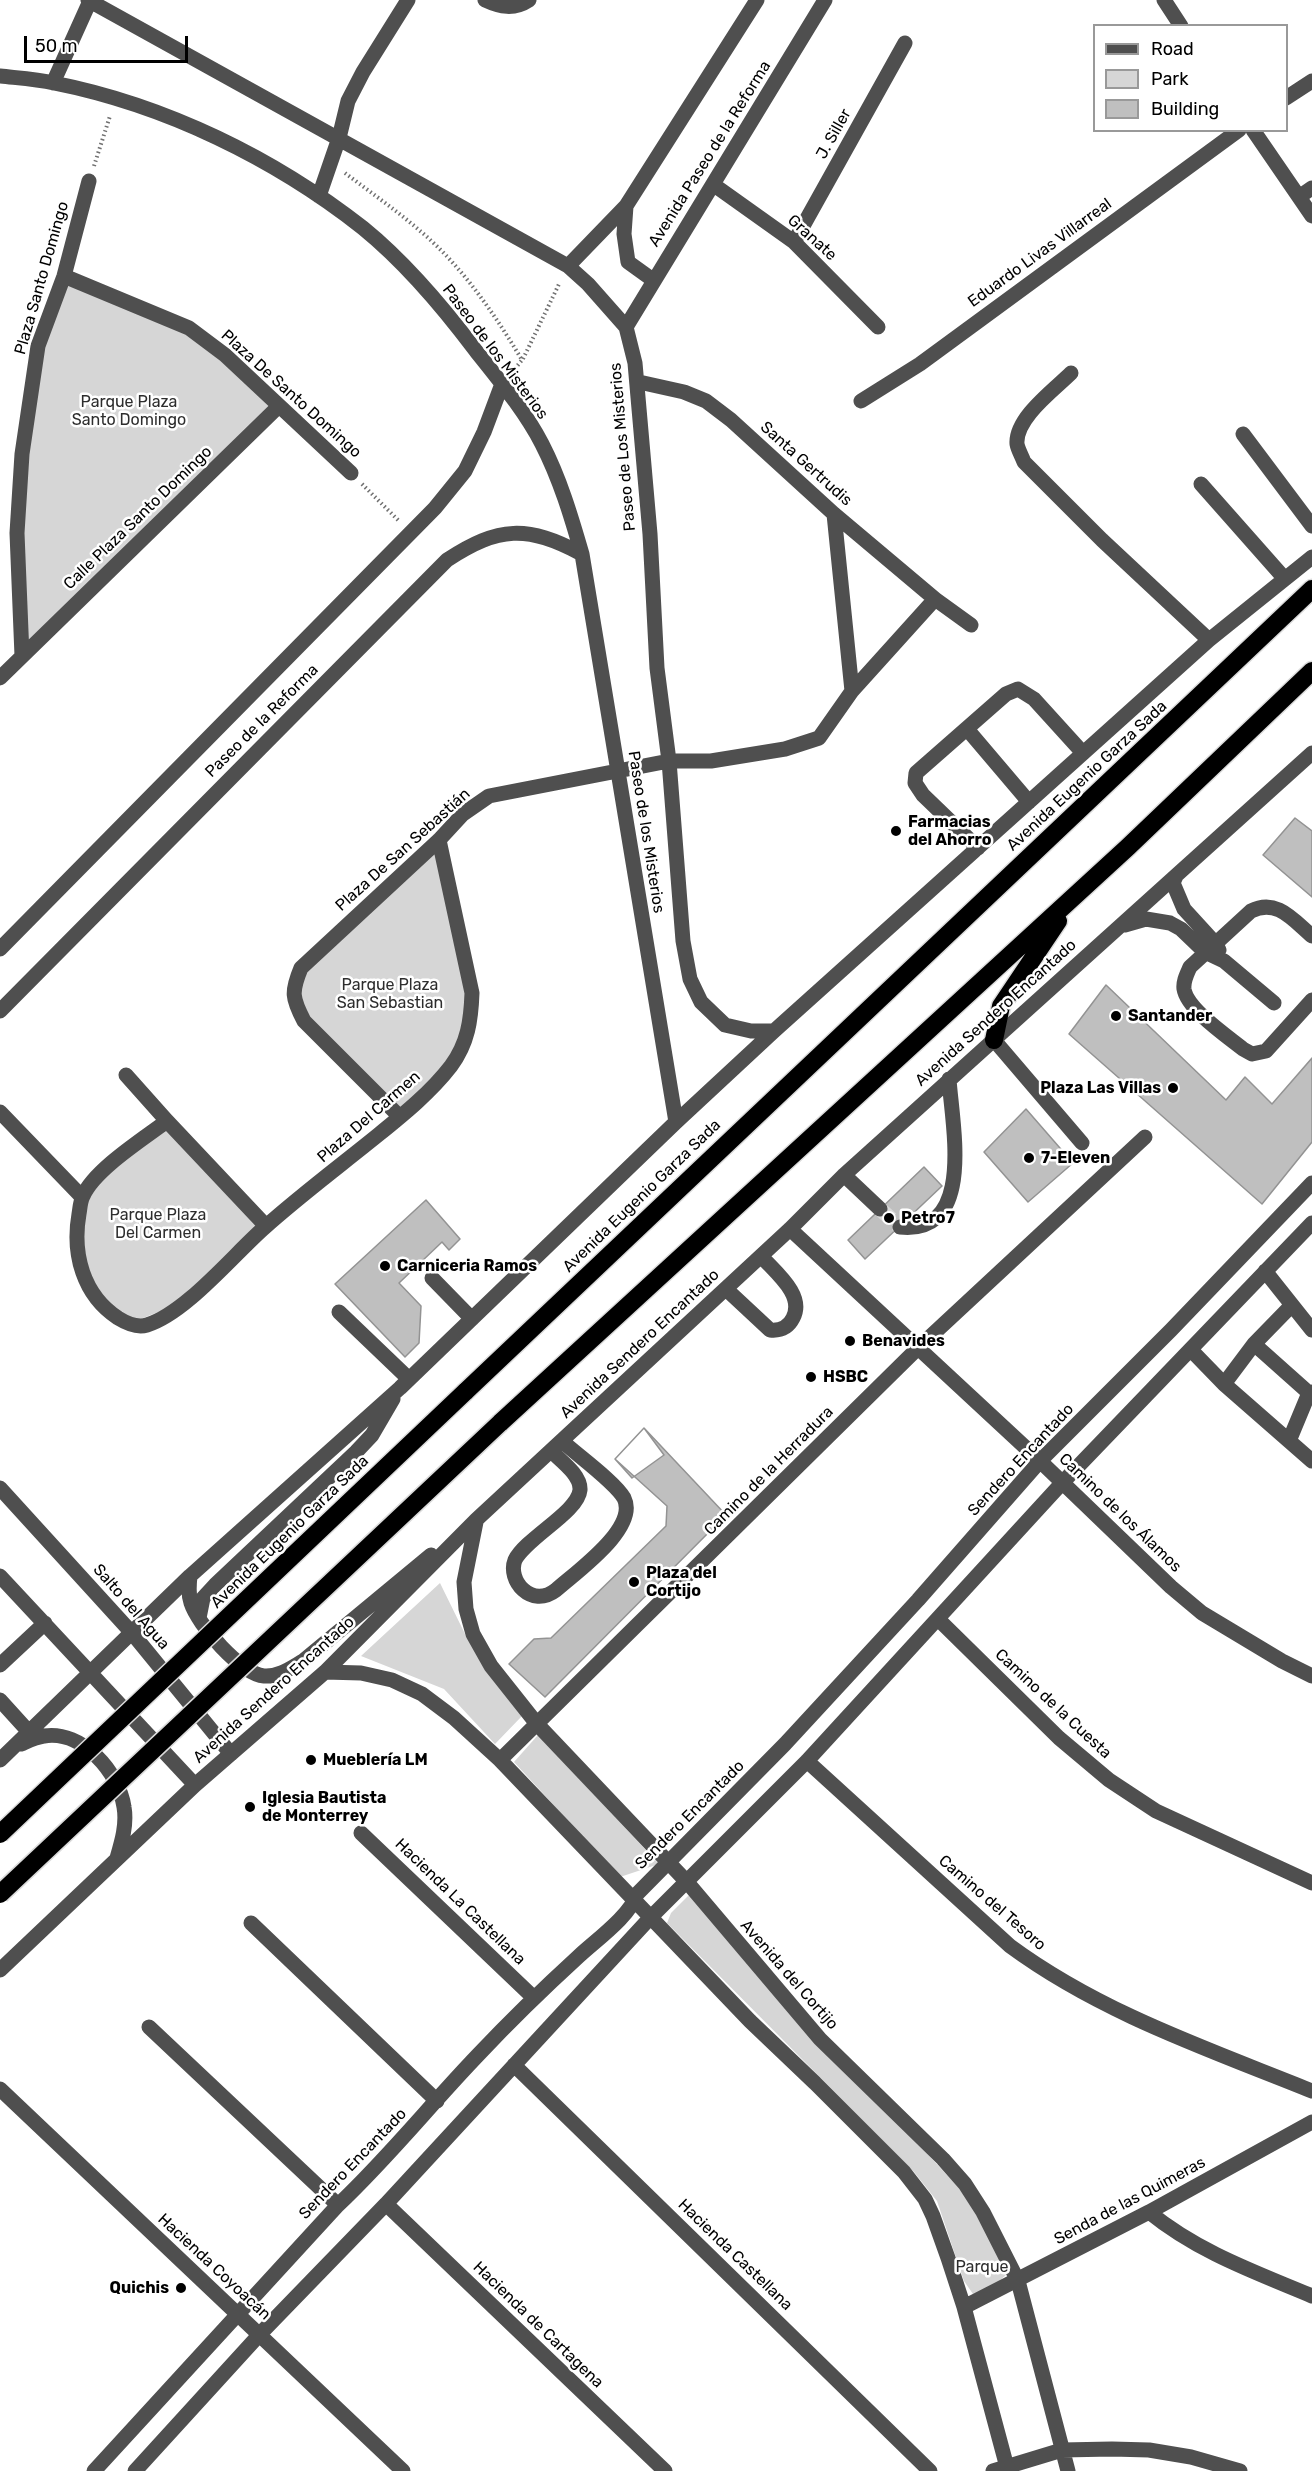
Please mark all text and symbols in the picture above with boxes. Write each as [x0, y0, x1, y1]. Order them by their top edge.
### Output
scale bar [27, 24, 190, 62]
legend [1093, 24, 1288, 132]
text: 50 m [35, 35, 78, 57]
text: Road [1151, 38, 1194, 60]
street label: Avenida Paseo de la Reforma [645, 58, 775, 250]
text: Park [1151, 68, 1188, 90]
text: Building [1151, 98, 1219, 120]
street label: J. Siller [812, 106, 856, 162]
street label: Eduardo Livas Villarreal [964, 194, 1116, 312]
street label: Plaza Santo Domingo [11, 199, 73, 357]
street label: Granate [784, 211, 840, 265]
street label: Paseo de los Misterios [438, 281, 552, 423]
street label: Plaza De Santo Domingo [217, 326, 365, 462]
street label: Paseo de Los Misterios [606, 362, 640, 532]
park label: Parque Plaza Santo Domingo [72, 392, 186, 430]
street label: Santa Gertrudis [756, 418, 856, 510]
street label: Calle Plaza Santo Domingo [60, 442, 216, 594]
street label: Paseo de la Reforma [202, 661, 322, 781]
street label: Avenida Eugenio Garza Sada [1003, 697, 1171, 855]
street label: Paseo de los Misterios [624, 750, 668, 914]
street label: Plaza De San Sebastián [332, 785, 474, 915]
place label: Farmacias del Ahorro [908, 812, 991, 850]
marker: Farmacias del Ahorro [889, 824, 903, 838]
street label: Avenida Sendero Encantado [911, 936, 1081, 1090]
park label: Parque Plaza San Sebastian [337, 975, 443, 1013]
place label: Santander [1128, 1006, 1212, 1026]
marker: Santander [1109, 1009, 1123, 1023]
street label: Plaza Del Carmen [314, 1067, 424, 1167]
place label: Plaza Las Villas [1040, 1078, 1161, 1098]
marker: Plaza Las Villas [1166, 1081, 1180, 1095]
street label: Avenida Eugenio Garza Sada [559, 1116, 725, 1276]
place label: 7-Eleven [1041, 1148, 1110, 1168]
marker: 7-Eleven [1022, 1151, 1036, 1165]
park label: Parque Plaza Del Carmen [110, 1205, 206, 1243]
place label: Petro7 [901, 1208, 955, 1228]
marker: Petro7 [882, 1211, 896, 1225]
place label: Carniceria Ramos [397, 1256, 537, 1276]
marker: Carniceria Ramos [378, 1259, 392, 1273]
street label: Avenida Sendero Encantado [557, 1265, 723, 1423]
place label: Benavides [862, 1331, 945, 1351]
marker: Benavides [843, 1334, 857, 1348]
place label: HSBC [823, 1367, 868, 1387]
marker: HSBC [804, 1370, 818, 1384]
street label: Sendero Encantado [964, 1400, 1078, 1520]
street label: Camino de la Herradura [700, 1402, 838, 1540]
street label: Camino de los Álamos [1055, 1449, 1185, 1577]
street label: Avenida Eugenio Garza Sada [207, 1452, 373, 1612]
street label: Salto del Agua [89, 1560, 173, 1654]
place label: Plaza del Cortijo [646, 1563, 717, 1601]
marker: Plaza del Cortijo [627, 1575, 641, 1589]
street label: Avenida Sendero Encantado [189, 1613, 359, 1767]
street label: Camino de la Cuesta [991, 1645, 1115, 1763]
place label: Mueblería LM [323, 1750, 428, 1770]
marker: Mueblería LM [304, 1753, 318, 1767]
street label: Sendero Encantado [631, 1756, 749, 1874]
place label: Iglesia Bautista de Monterrey [262, 1788, 386, 1826]
marker: Iglesia Bautista de Monterrey [243, 1800, 257, 1814]
street label: Hacienda La Castellana [391, 1835, 529, 1969]
street label: Camino del Tesoro [934, 1851, 1050, 1955]
street label: Avenida del Cortijo [736, 1916, 842, 2034]
street label: Sendero Encantado [295, 2105, 411, 2223]
street label: Senda de las Quimeras [1051, 2153, 1209, 2249]
street label: Hacienda Castellana [674, 2195, 796, 2315]
street label: Hacienda Coyoacán [154, 2210, 274, 2324]
park label: Parque [956, 2257, 1008, 2277]
street label: Hacienda de Cartagena [469, 2258, 607, 2392]
place label: Quichis [110, 2278, 169, 2298]
marker: Quichis [174, 2281, 188, 2295]

